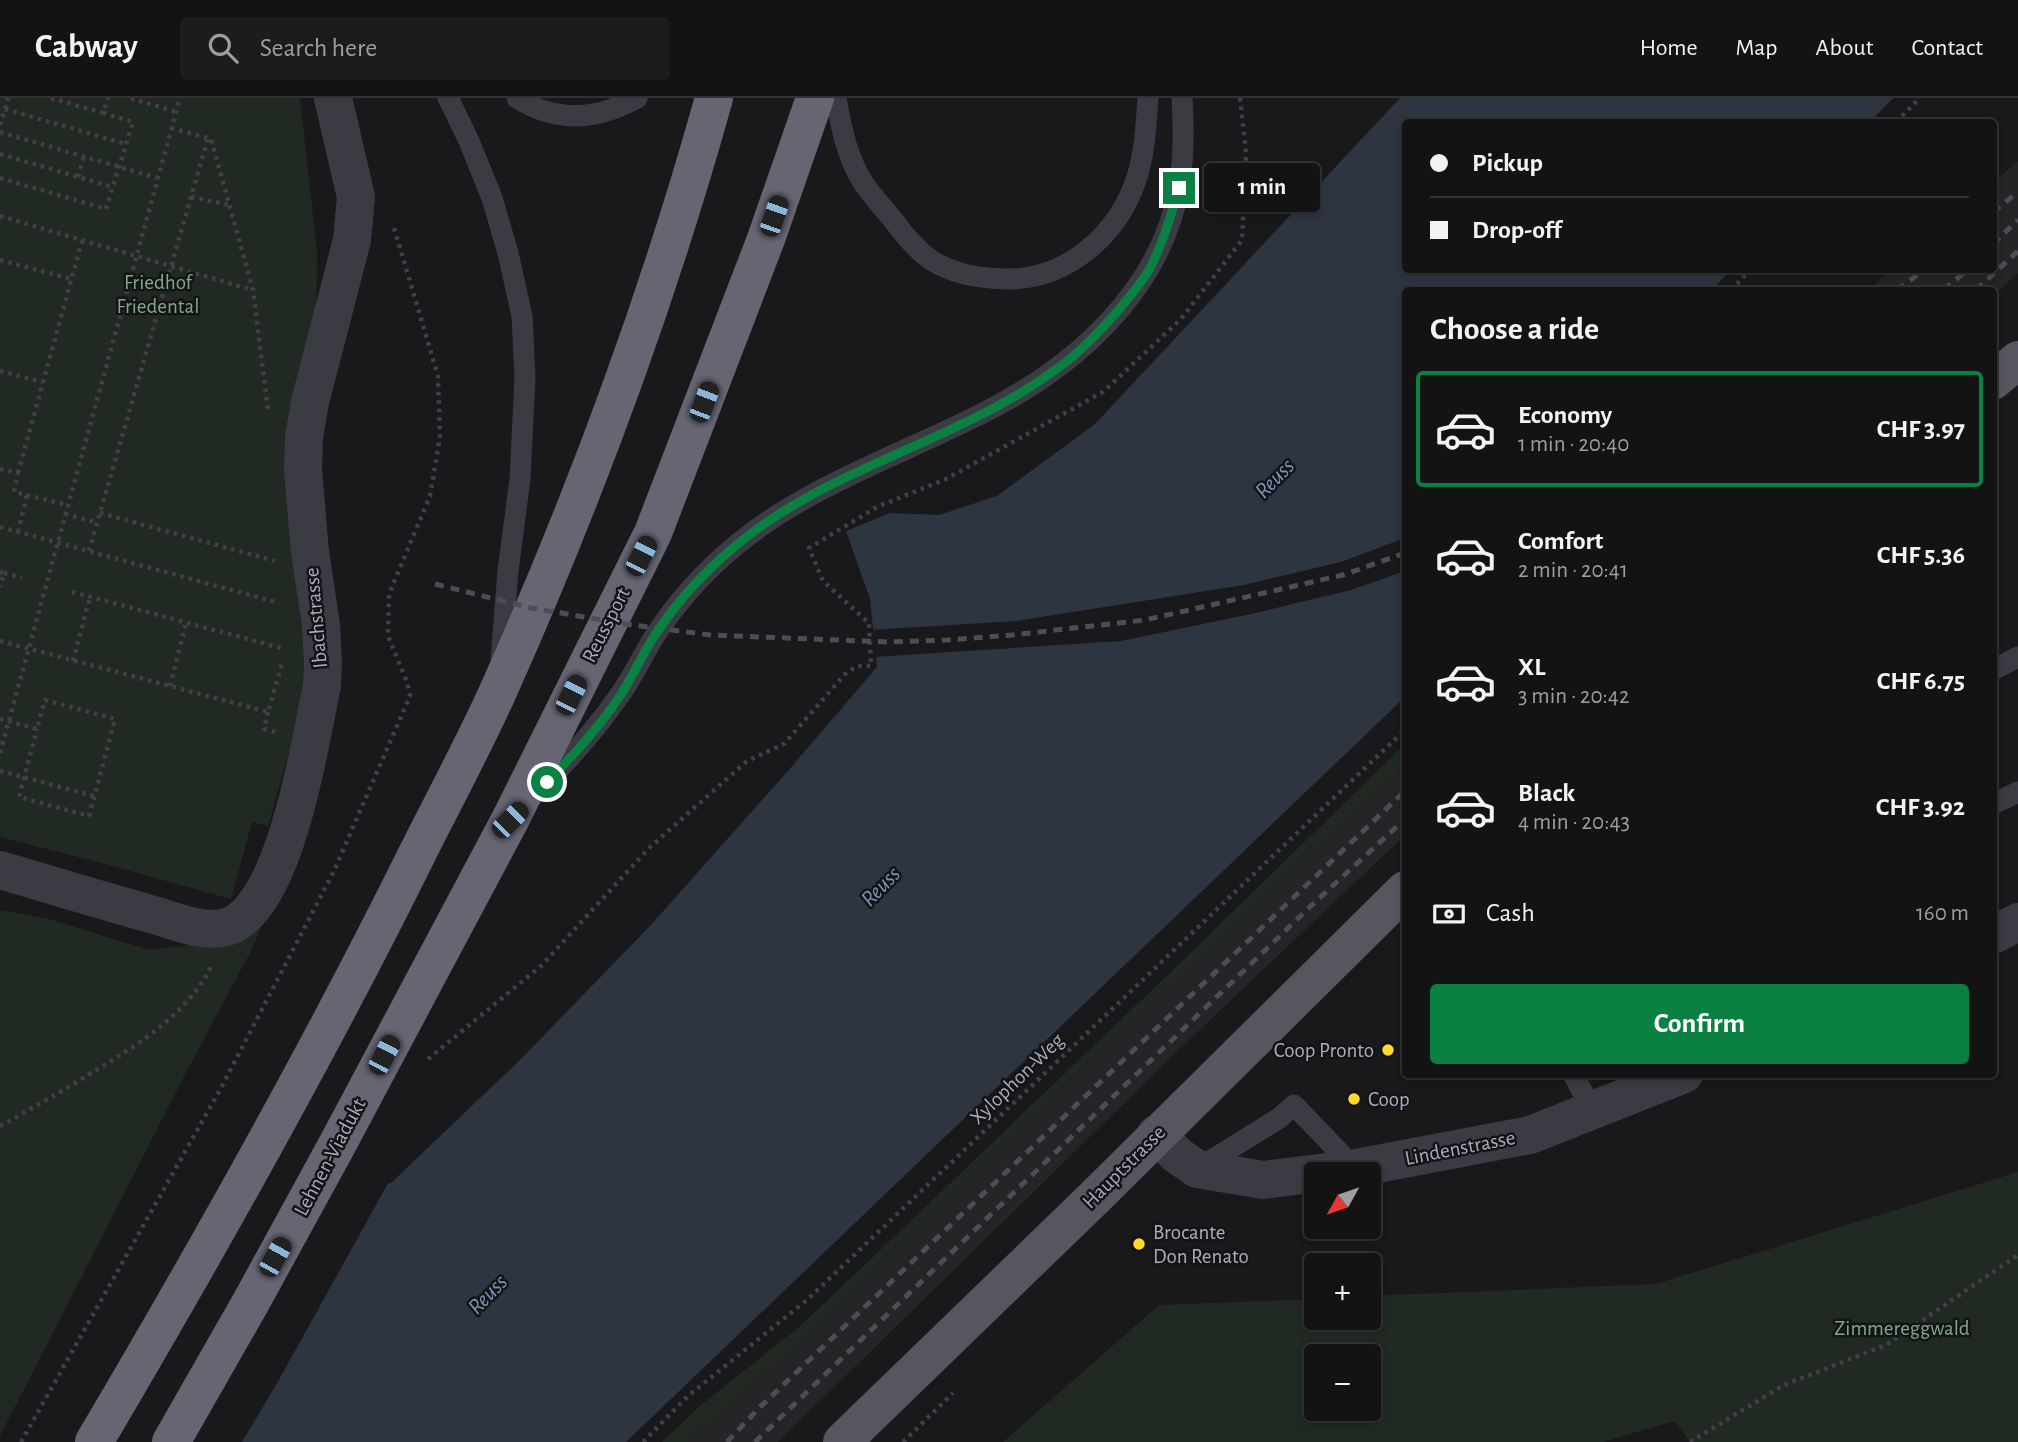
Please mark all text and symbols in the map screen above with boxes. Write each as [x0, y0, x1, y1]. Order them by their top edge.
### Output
search box [180, 17, 670, 80]
icon: search [204, 29, 242, 67]
text: Cabway [35, 31, 138, 64]
text: Search here [260, 35, 377, 61]
text: Home [1640, 36, 1698, 60]
text: Map [1736, 36, 1778, 60]
text: About [1816, 36, 1873, 60]
text: Contact [1911, 36, 1983, 60]
text: Pickup [1472, 150, 1543, 176]
callout: 1 min [1204, 164, 1319, 212]
route end [1163, 172, 1195, 204]
text: 1 min [1238, 176, 1286, 199]
car [758, 193, 791, 239]
text: Drop-off [1472, 217, 1561, 243]
park label: Friedhof Friedental [117, 272, 199, 317]
text: Choose a ride [1430, 313, 1599, 345]
car [687, 379, 722, 425]
icon: car [1434, 398, 1497, 461]
text: Economy [1518, 402, 1612, 428]
text: CHF 3.97 [1877, 416, 1965, 442]
text: 1 min · 20:40 [1518, 433, 1629, 456]
water label: Reuss [1251, 455, 1299, 503]
icon: car [1434, 524, 1497, 587]
text: Comfort [1518, 528, 1603, 554]
car [623, 533, 660, 579]
text: CHF 5.36 [1877, 542, 1965, 568]
text: 2 min · 20:41 [1518, 559, 1628, 582]
street label: Ibachstrasse [301, 567, 331, 669]
street label: Reussport [578, 584, 634, 666]
icon: car [1434, 650, 1497, 713]
text: XL [1518, 654, 1545, 680]
text: CHF 6.75 [1877, 668, 1965, 694]
car [553, 672, 590, 718]
text: 3 min · 20:42 [1518, 685, 1629, 708]
route start [531, 766, 563, 798]
icon: car [1434, 776, 1497, 839]
text: Black [1518, 780, 1575, 806]
text: CHF 3.92 [1876, 794, 1965, 820]
car [488, 798, 533, 842]
text: 4 min · 20:43 [1518, 811, 1630, 834]
water label: Reuss [857, 863, 905, 911]
icon: cash [1430, 895, 1468, 933]
text: Cash [1486, 900, 1535, 926]
text: 160 m [1916, 902, 1969, 925]
button: Confirm [1430, 984, 1969, 1064]
street label: Xylophon-Weg [966, 1029, 1068, 1129]
car [365, 1032, 404, 1078]
place label: Coop Pronto [1274, 1040, 1374, 1061]
marker: Coop Pronto [1380, 1042, 1396, 1058]
place label: Coop [1368, 1089, 1410, 1110]
marker: Coop [1346, 1091, 1362, 1107]
street label: Lehnen-Viadukt [290, 1095, 370, 1219]
street label: Hauptstrasse [1078, 1121, 1170, 1213]
street label: Lindenstrasse [1403, 1127, 1517, 1169]
north arrow [1304, 1162, 1381, 1239]
map controls [1304, 1162, 1381, 1421]
place label: Brocante Don Renato [1153, 1222, 1249, 1267]
car [256, 1234, 295, 1280]
marker: Brocante Don Renato [1131, 1236, 1147, 1252]
button: + [1304, 1253, 1381, 1330]
water label: Reuss [464, 1271, 512, 1319]
park label: Zimmereggwald [1834, 1318, 1970, 1339]
button: − [1304, 1344, 1381, 1421]

